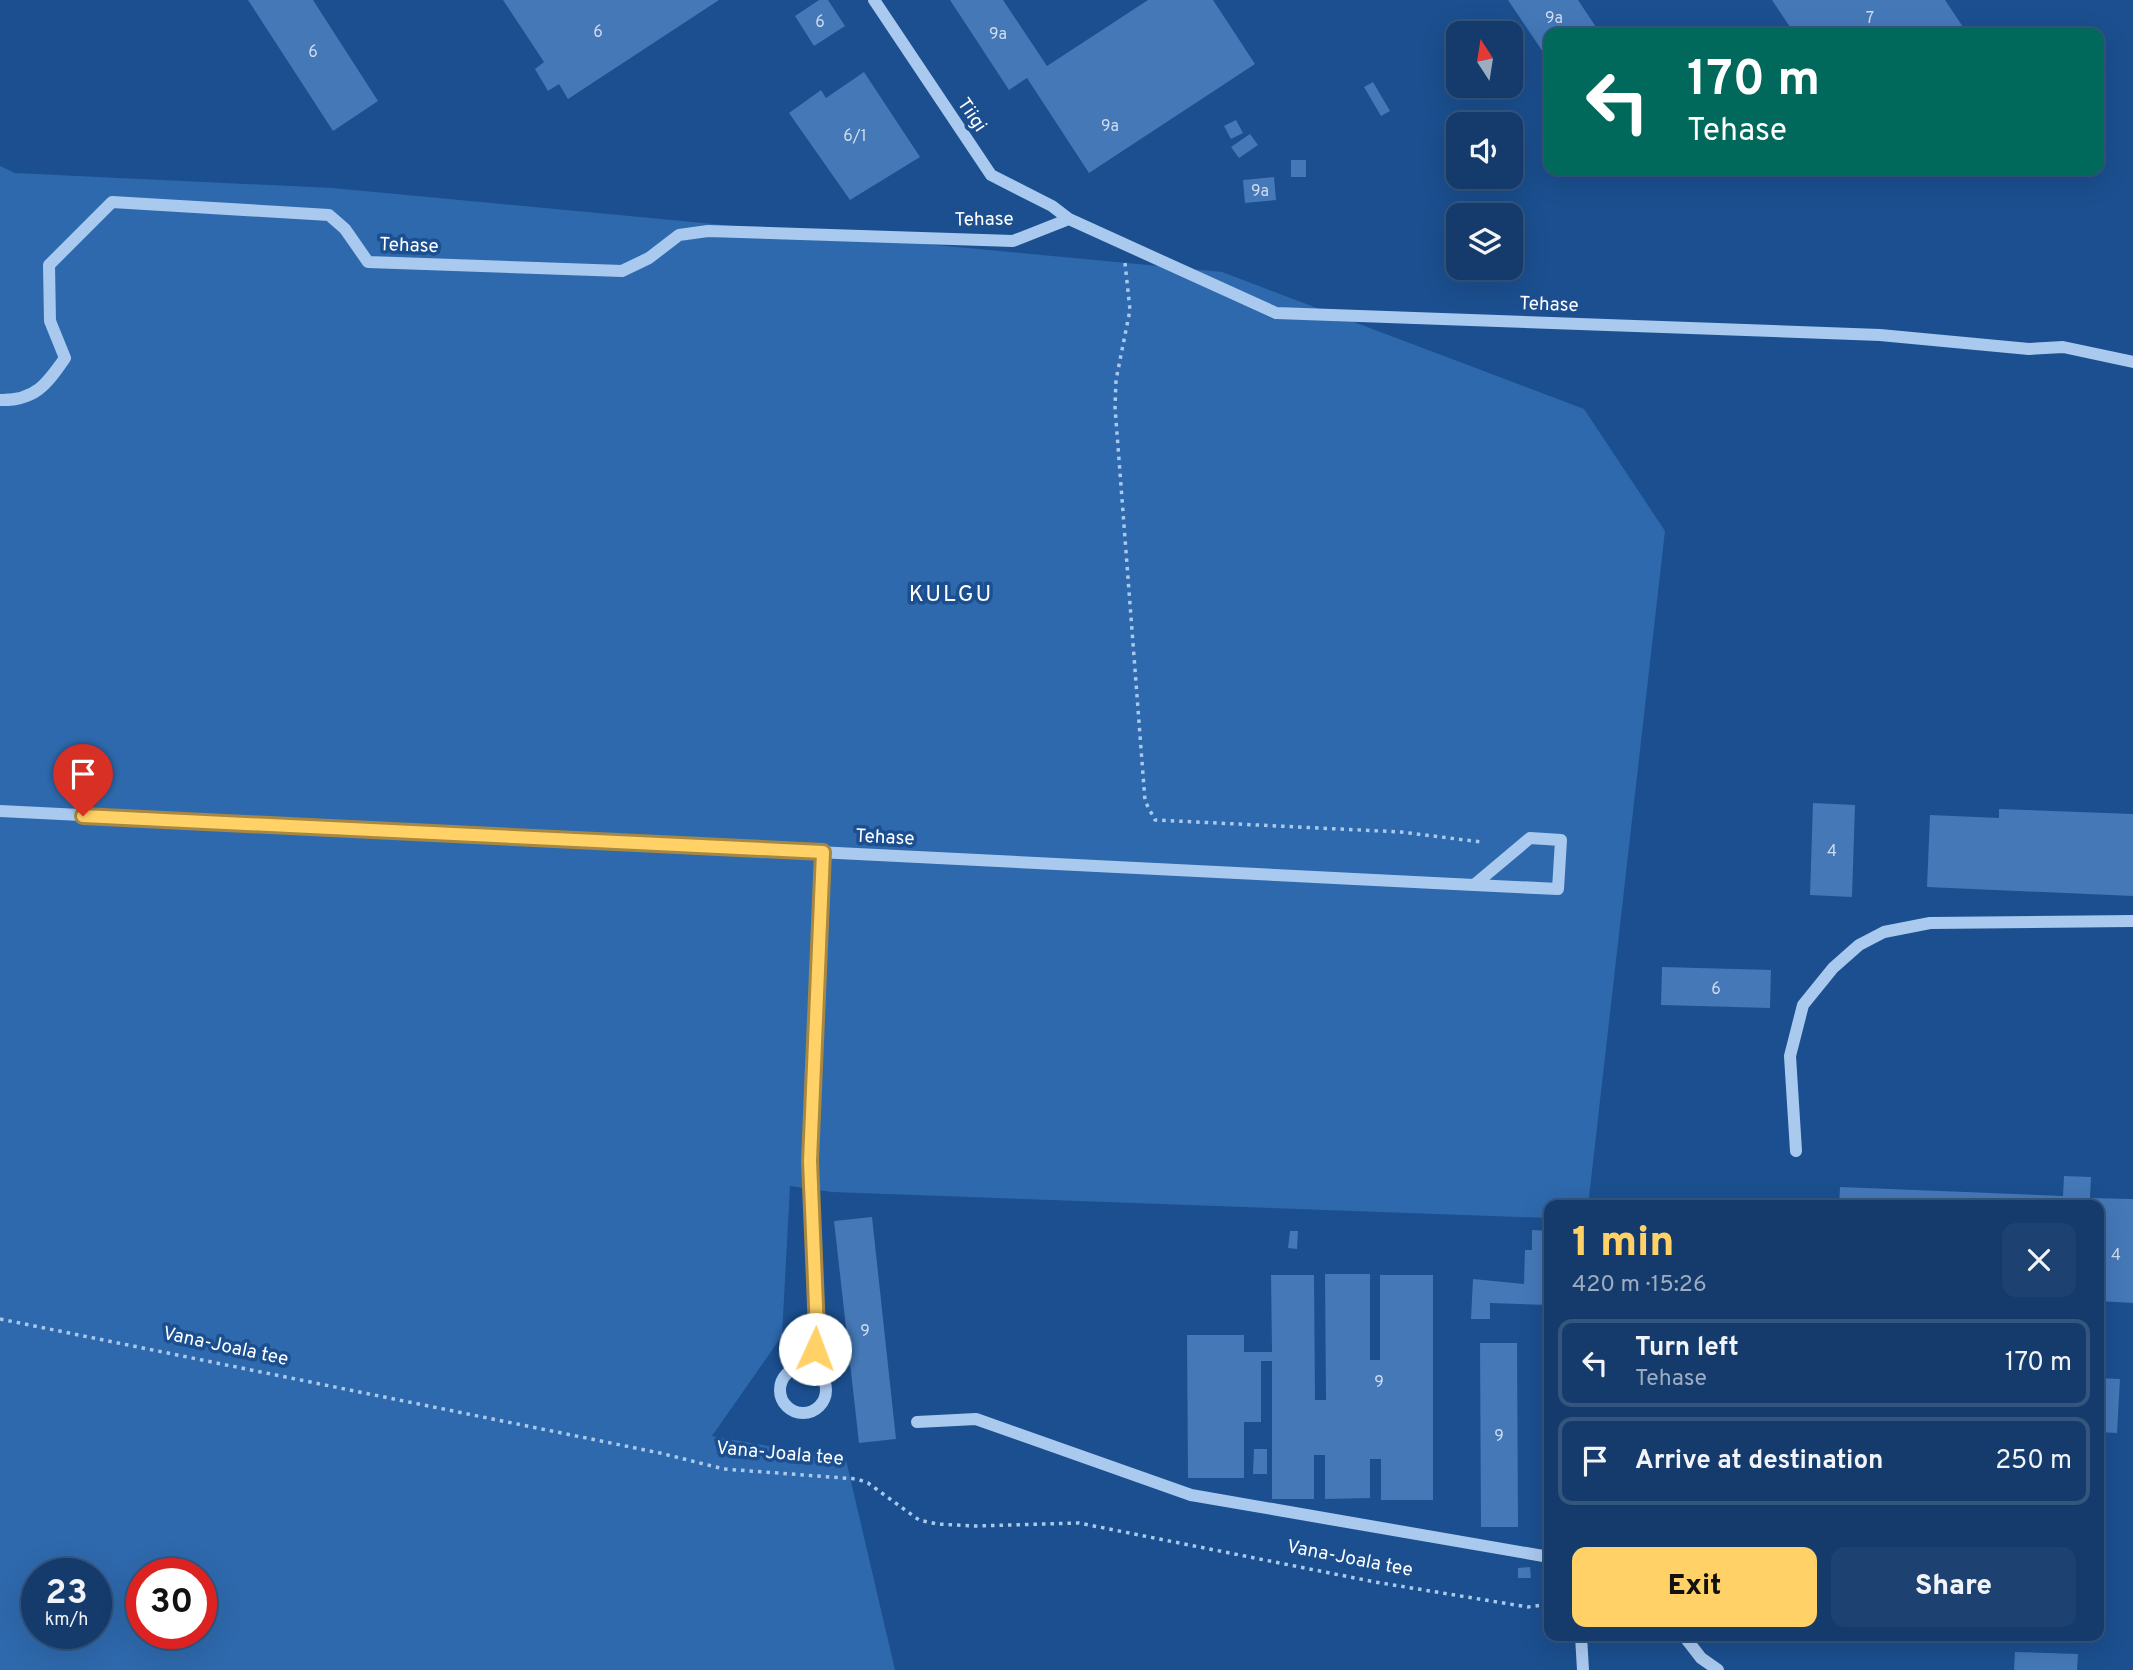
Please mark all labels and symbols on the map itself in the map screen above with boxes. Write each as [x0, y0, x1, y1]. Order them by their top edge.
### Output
house number: 9a [1545, 9, 1563, 29]
house number: 7 [1866, 9, 1874, 29]
house number: 6 [815, 13, 825, 33]
north arrow [1446, 21, 1522, 98]
house number: 6 [593, 23, 603, 43]
house number: 9a [989, 25, 1007, 45]
house number: 6 [308, 43, 318, 63]
street label: Tiigi [951, 93, 991, 137]
house number: 9a [1101, 117, 1119, 137]
house number: 6/1 [843, 127, 867, 147]
house number: 9a [1251, 182, 1269, 202]
street label: Tehase [954, 207, 1014, 233]
street label: Tehase [379, 233, 439, 259]
street label: Tehase [1519, 292, 1579, 318]
district label: KULGU [909, 581, 993, 610]
pin [53, 744, 113, 816]
street label: Tehase [855, 824, 915, 852]
house number: 4 [1827, 842, 1837, 862]
house number: 6 [1711, 980, 1721, 1000]
house number: 4 [2111, 1246, 2121, 1266]
position arrow [778, 1312, 852, 1386]
street label: Vana-Joala tee [161, 1322, 291, 1372]
house number: 9 [860, 1322, 870, 1342]
house number: 9 [1374, 1373, 1384, 1393]
house number: 9 [1494, 1427, 1504, 1447]
street label: Vana-Joala tee [715, 1436, 845, 1472]
street label: Vana-Joala tee [1285, 1535, 1415, 1583]
speed limit sign: 30 [126, 1558, 217, 1649]

